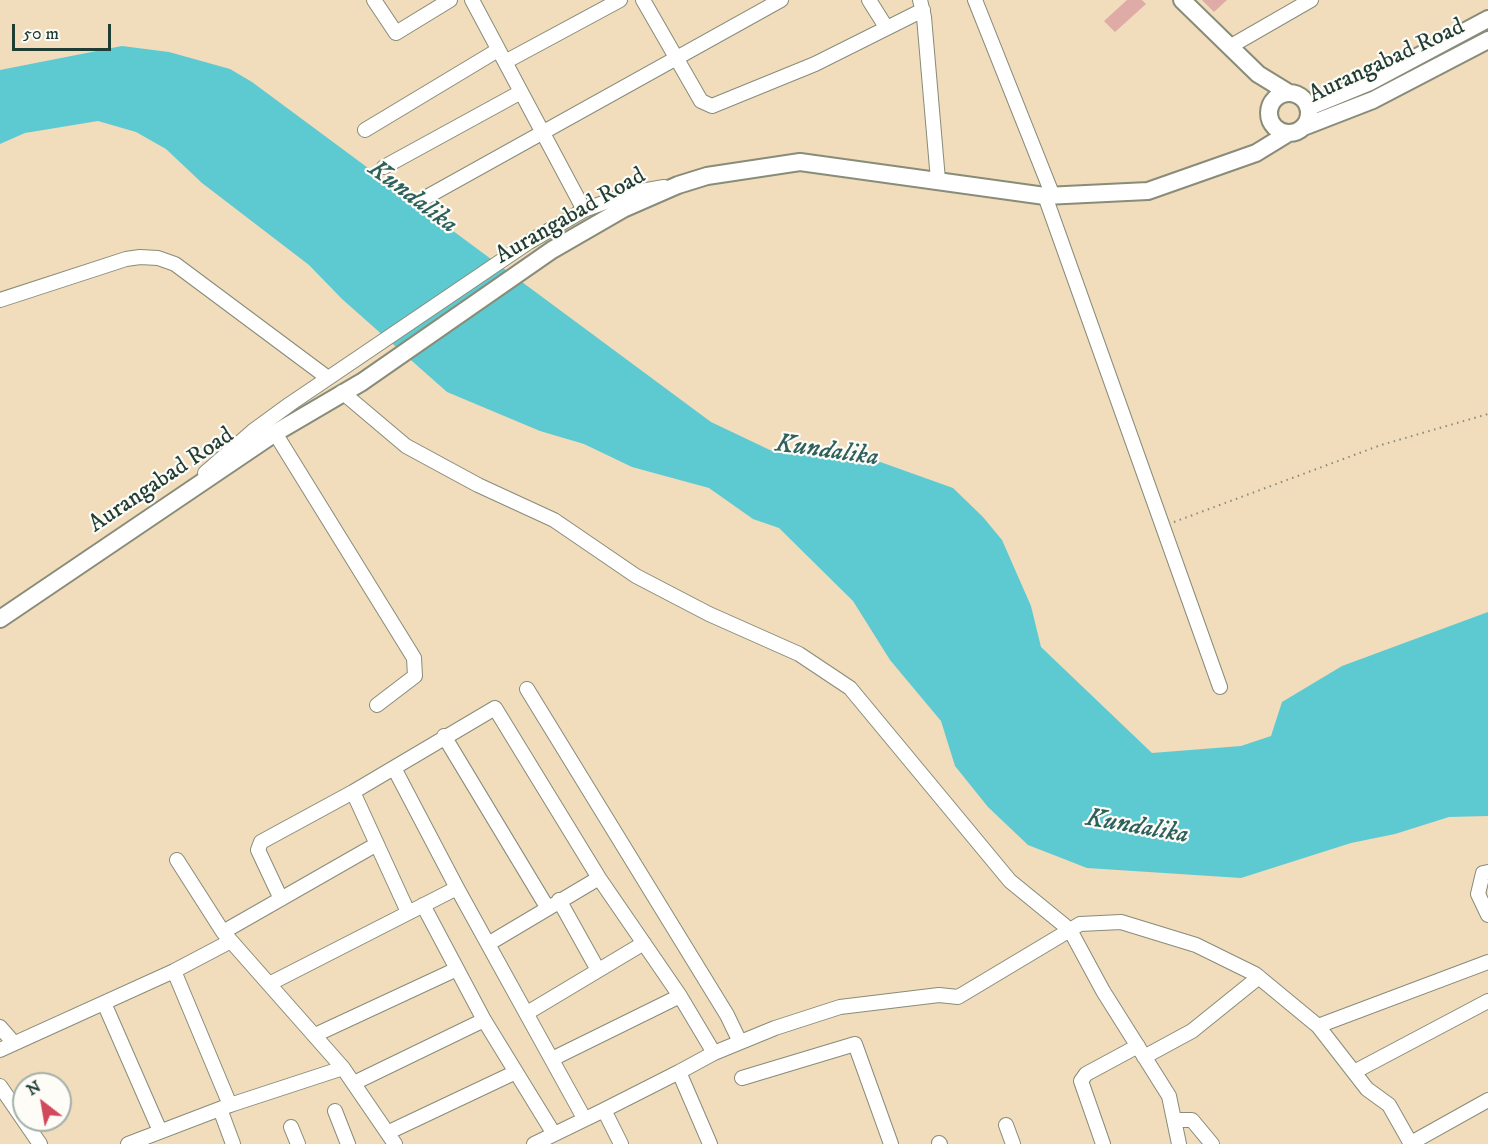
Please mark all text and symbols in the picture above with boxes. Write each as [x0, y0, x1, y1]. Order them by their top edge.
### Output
scale bar [15, 12, 114, 50]
street label: Aurangabad Road [1304, 13, 1470, 111]
text: 50 m [23, 23, 59, 45]
water label: Kundalika [361, 154, 463, 242]
street label: Aurangabad Road [491, 162, 651, 272]
street label: Aurangabad Road [84, 422, 240, 540]
water label: Kundalika [773, 429, 881, 475]
water label: Kundalika [1083, 804, 1191, 852]
north arrow [12, 1072, 72, 1132]
text: N [23, 1076, 45, 1100]

